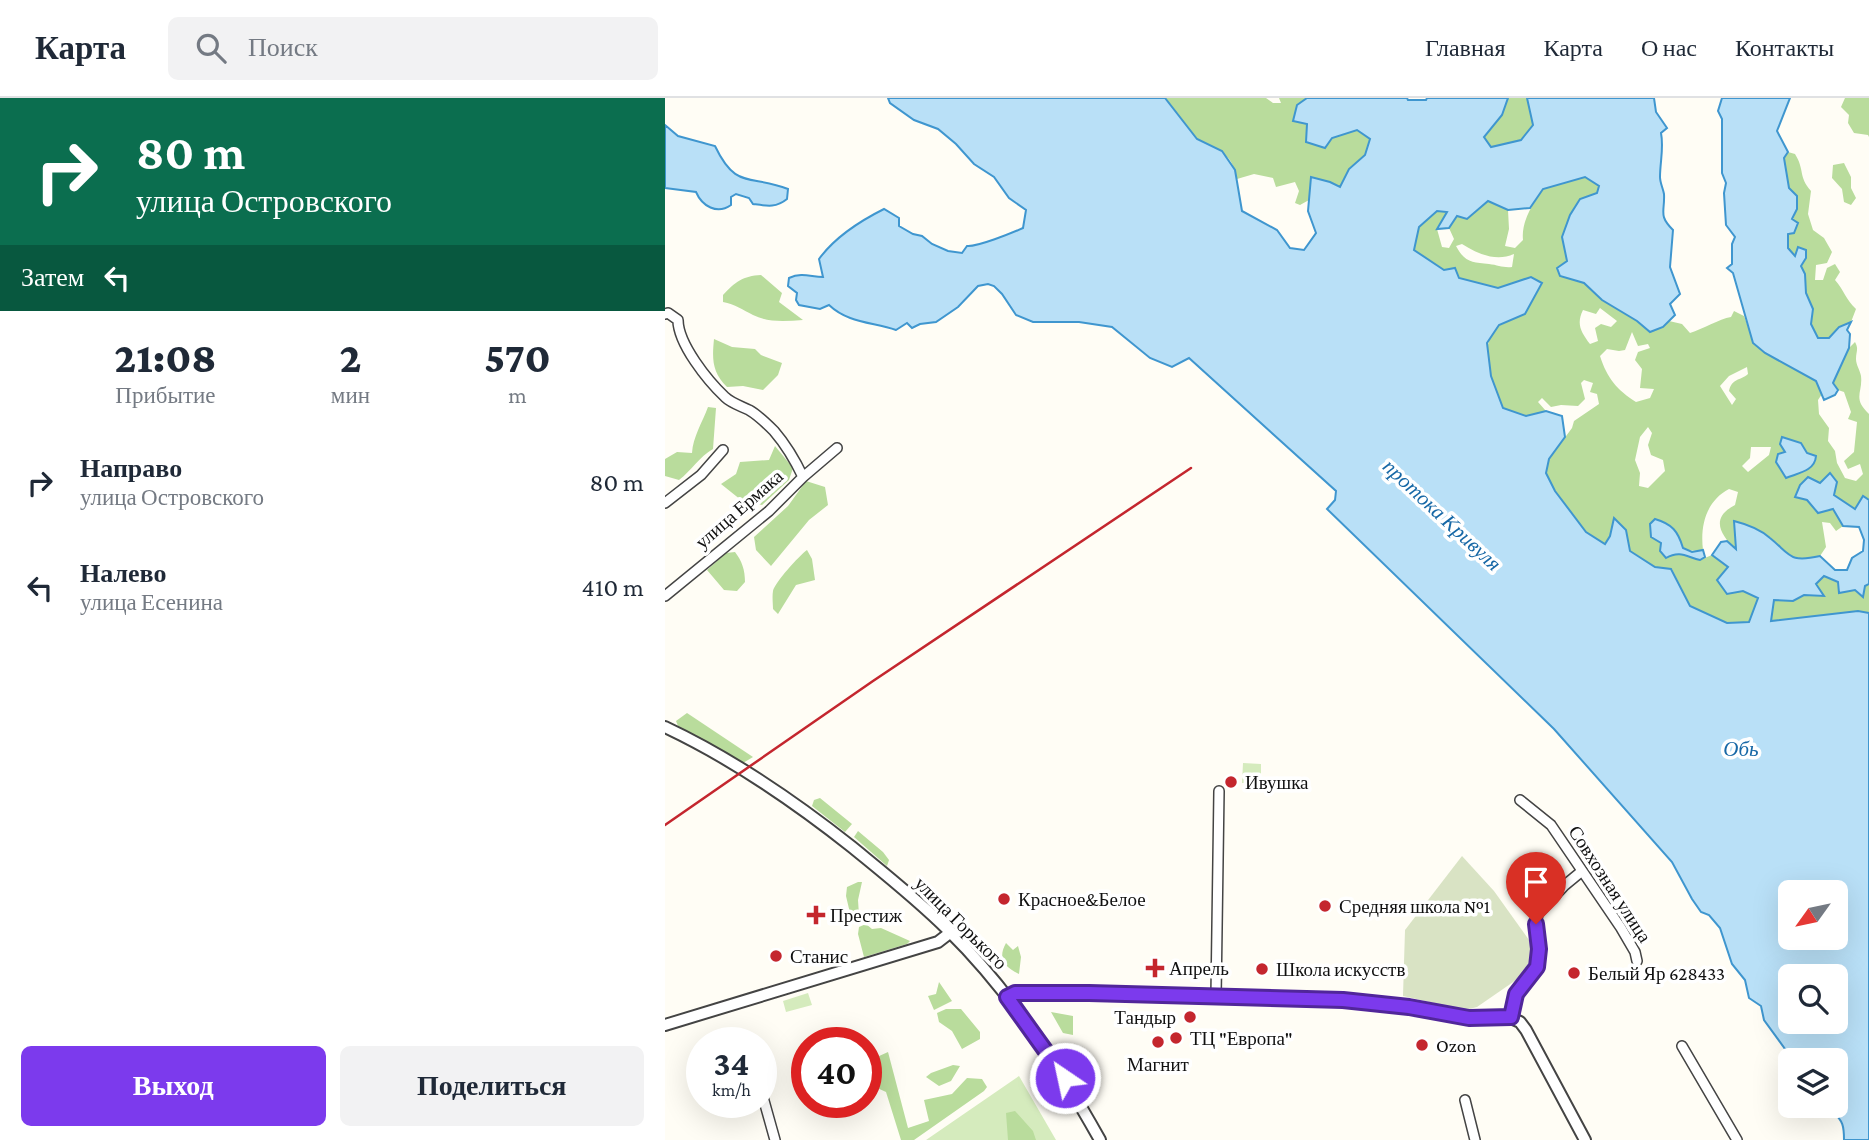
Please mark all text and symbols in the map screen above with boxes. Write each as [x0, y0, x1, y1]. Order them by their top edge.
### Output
search box [168, 17, 658, 80]
text: Карта [35, 29, 126, 66]
icon: search [192, 29, 230, 67]
text: Поиск [248, 33, 318, 62]
text: Главная [1425, 34, 1506, 61]
text: Карта [1544, 34, 1603, 61]
text: О нас [1641, 34, 1697, 61]
text: Контакты [1735, 34, 1834, 61]
text: 80 m [136, 125, 245, 180]
icon: right [21, 126, 112, 217]
text: улица Островского [136, 183, 392, 219]
icon: left [98, 259, 136, 297]
text: Затем [21, 263, 84, 292]
text: 21:08 [114, 334, 217, 381]
text: 2 [339, 334, 361, 381]
text: 570 [484, 334, 551, 381]
text: Прибытие [115, 382, 215, 408]
text: мин [331, 382, 370, 408]
text: m [508, 382, 527, 408]
text: Направо [80, 454, 182, 483]
water label: протока Кривуля [1378, 454, 1506, 576]
icon: right [21, 464, 59, 502]
street label: улица Ермака [691, 465, 787, 553]
text: 80 m [590, 468, 644, 497]
text: улица Островского [80, 484, 264, 510]
text: Налево [80, 559, 166, 588]
icon: left [21, 569, 59, 607]
text: 410 m [582, 573, 644, 602]
text: улица Есенина [80, 589, 223, 615]
water label: Обь [1723, 737, 1759, 761]
place label: Ивушка [1245, 772, 1309, 793]
marker: Ивушка [1223, 774, 1239, 790]
street label: Совхозная улица [1564, 822, 1656, 947]
pin [1506, 852, 1566, 924]
icon: arrive [1517, 863, 1555, 901]
street label: улица Горького [910, 872, 1012, 974]
north arrow [1778, 880, 1848, 950]
map controls [1778, 880, 1848, 1118]
place label: Красное&Белое [1018, 889, 1146, 910]
marker: Красное&Белое [996, 891, 1012, 907]
place label: Средняя школа №1 [1339, 896, 1490, 917]
marker: Средняя школа №1 [1317, 898, 1333, 914]
place label: Престиж [830, 905, 903, 926]
marker: Престиж [808, 907, 824, 923]
place label: Станис [790, 946, 848, 967]
marker: Станис [768, 948, 784, 964]
place label: Апрель [1169, 958, 1229, 979]
place label: Школа искусств [1276, 959, 1405, 980]
marker: Апрель [1147, 960, 1163, 976]
marker: Школа искусств [1254, 961, 1270, 977]
place label: Белый Яр 628433 [1588, 963, 1725, 984]
button: search [1778, 964, 1848, 1034]
marker: Белый Яр 628433 [1566, 965, 1582, 981]
place label: Тандыр [1114, 1007, 1176, 1028]
marker: Тандыр [1182, 1009, 1198, 1025]
speed limit sign: 40 [791, 1027, 882, 1118]
place label: ТЦ "Европа" [1190, 1028, 1293, 1049]
marker: ТЦ "Европа" [1168, 1030, 1184, 1046]
marker: Магнит [1150, 1034, 1166, 1050]
place label: Ozon [1436, 1035, 1476, 1056]
marker: Ozon [1414, 1037, 1430, 1053]
position arrow [1028, 1041, 1102, 1115]
text: 34 [714, 1044, 749, 1083]
button: Выход [21, 1046, 326, 1126]
button: Поделиться [340, 1046, 644, 1126]
button: layers [1778, 1048, 1848, 1118]
place label: Магнит [1127, 1054, 1190, 1075]
text: km/h [712, 1080, 751, 1100]

